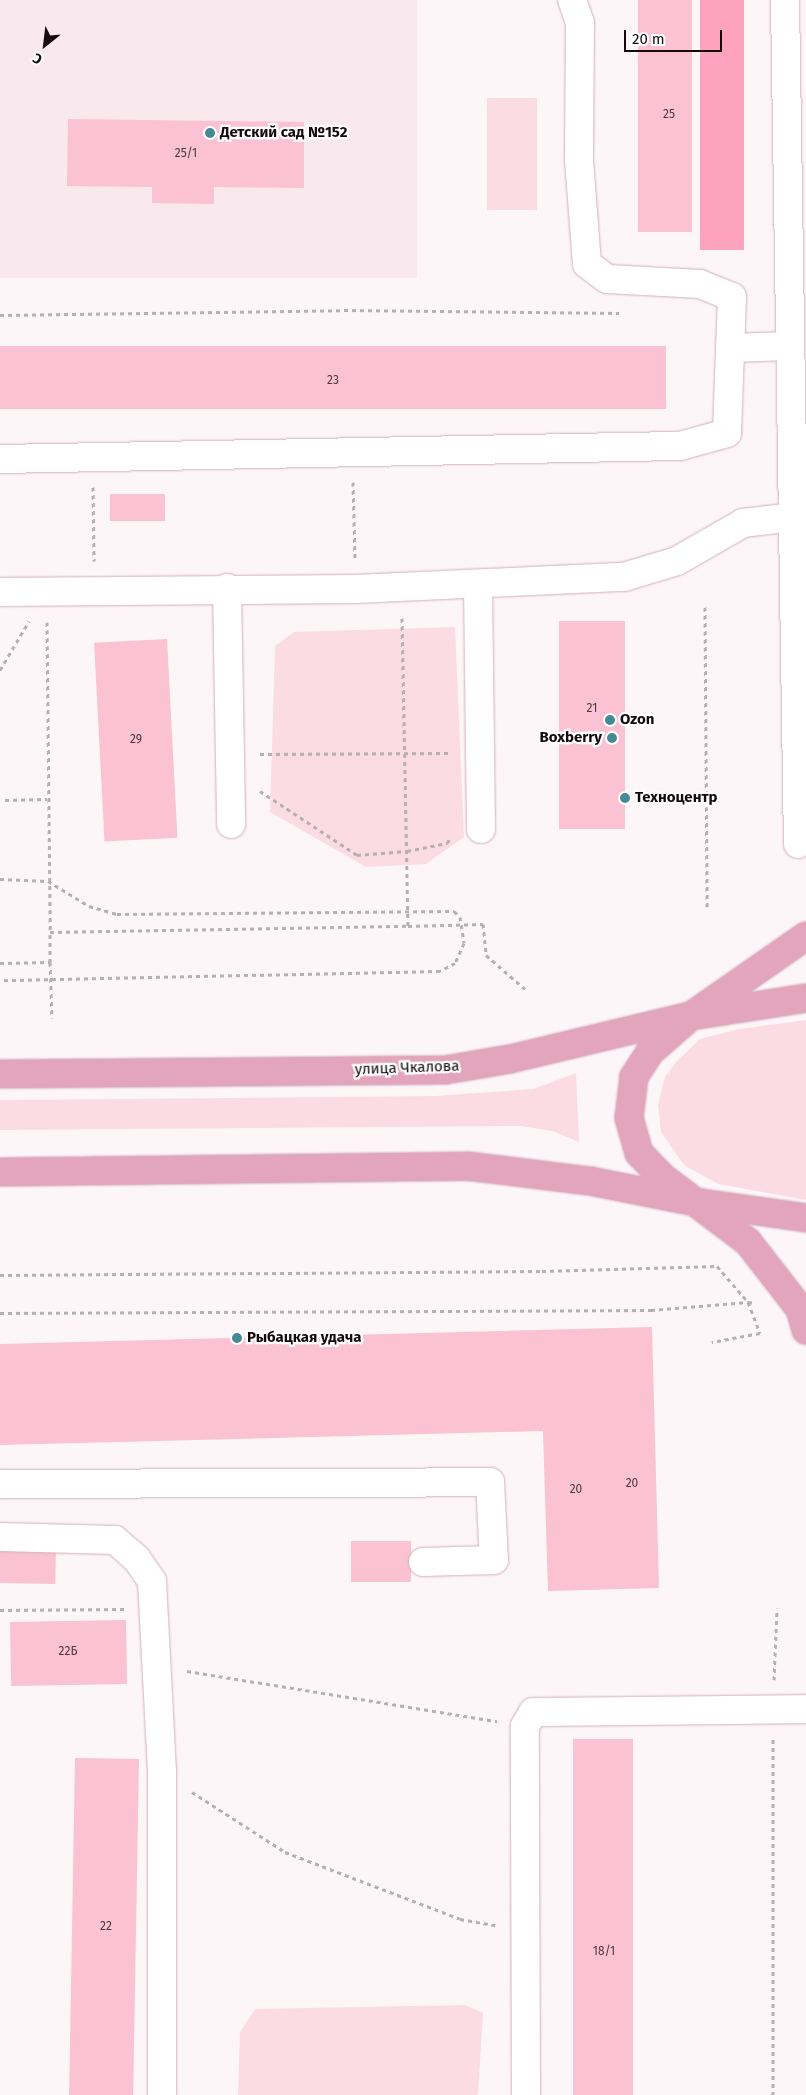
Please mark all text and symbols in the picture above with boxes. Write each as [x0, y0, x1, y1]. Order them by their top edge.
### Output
north arrow [20, 20, 70, 70]
scale bar [626, 20, 724, 52]
text: 20 m [632, 30, 665, 48]
text: С [30, 49, 45, 68]
house number: 25 [663, 108, 675, 122]
place label: Детский сад №152 [220, 124, 347, 142]
marker: Детский сад №152 [204, 127, 216, 139]
house number: 25/1 [175, 147, 197, 161]
house number: 23 [327, 374, 339, 388]
house number: 21 [587, 702, 597, 716]
place label: Ozon [620, 711, 654, 729]
marker: Ozon [604, 714, 616, 726]
place label: Boxberry [539, 729, 602, 747]
marker: Boxberry [606, 732, 618, 744]
house number: 29 [130, 733, 142, 747]
place label: Техноцентр [635, 789, 717, 807]
marker: Техноцентр [619, 792, 631, 804]
street label: улица Чкалова [354, 1057, 460, 1079]
place label: Рыбацкая удача [247, 1329, 361, 1347]
marker: Рыбацкая удача [231, 1332, 243, 1344]
house number: 20 [626, 1477, 638, 1491]
house number: 20 [570, 1483, 582, 1497]
house number: 22Б [59, 1645, 77, 1659]
house number: 22 [100, 1920, 112, 1934]
house number: 18/1 [593, 1945, 615, 1959]

